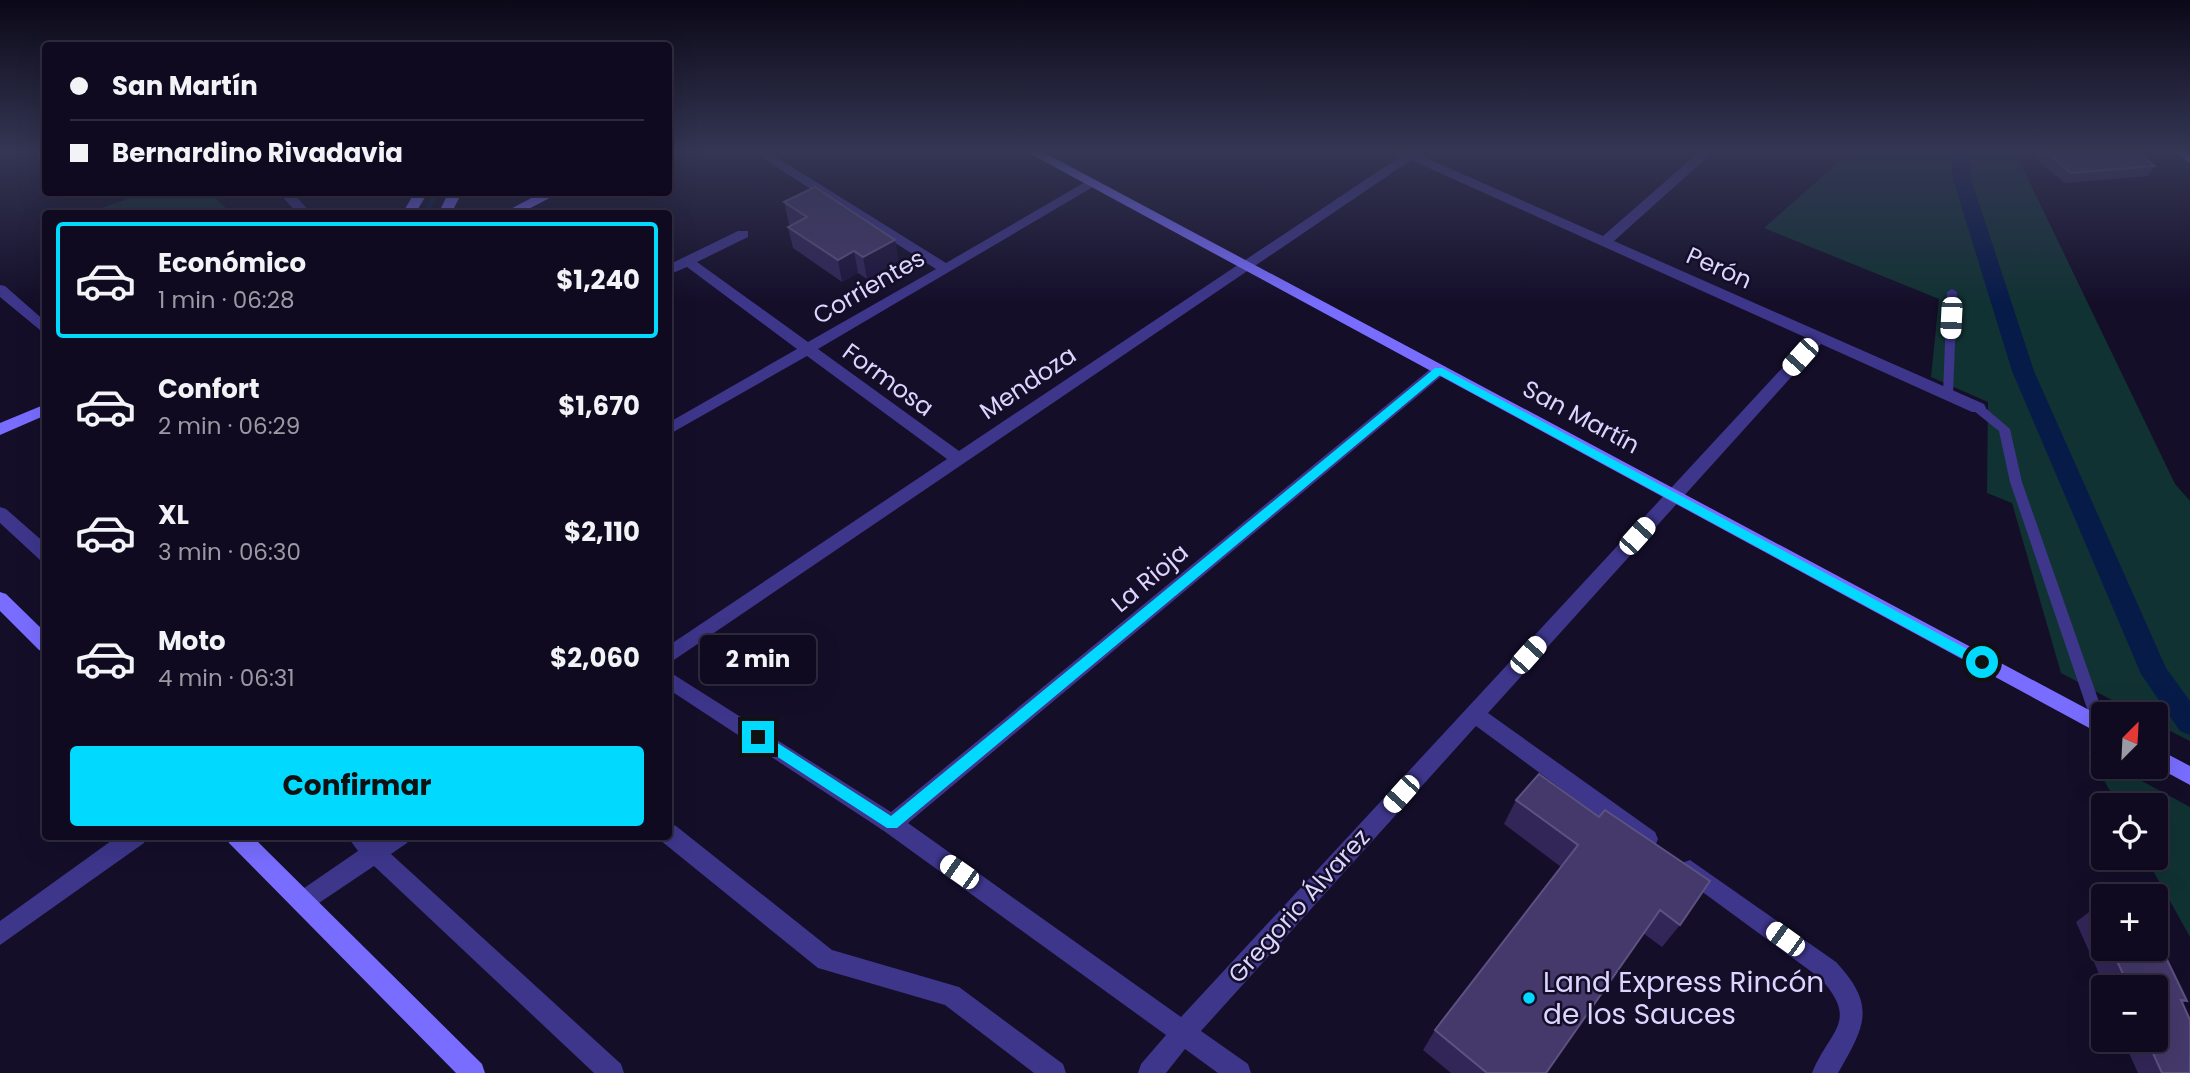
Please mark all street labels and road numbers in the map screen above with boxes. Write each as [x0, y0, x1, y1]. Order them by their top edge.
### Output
street label: Perón [1681, 239, 1757, 297]
street label: Corrientes [807, 241, 931, 332]
street label: Formosa [836, 335, 941, 424]
street label: Mendoza [973, 338, 1082, 427]
street label: San Martín [1517, 372, 1645, 461]
street label: La Rioja [1104, 536, 1195, 620]
street label: Gregorio Álvarez [1220, 821, 1377, 990]

